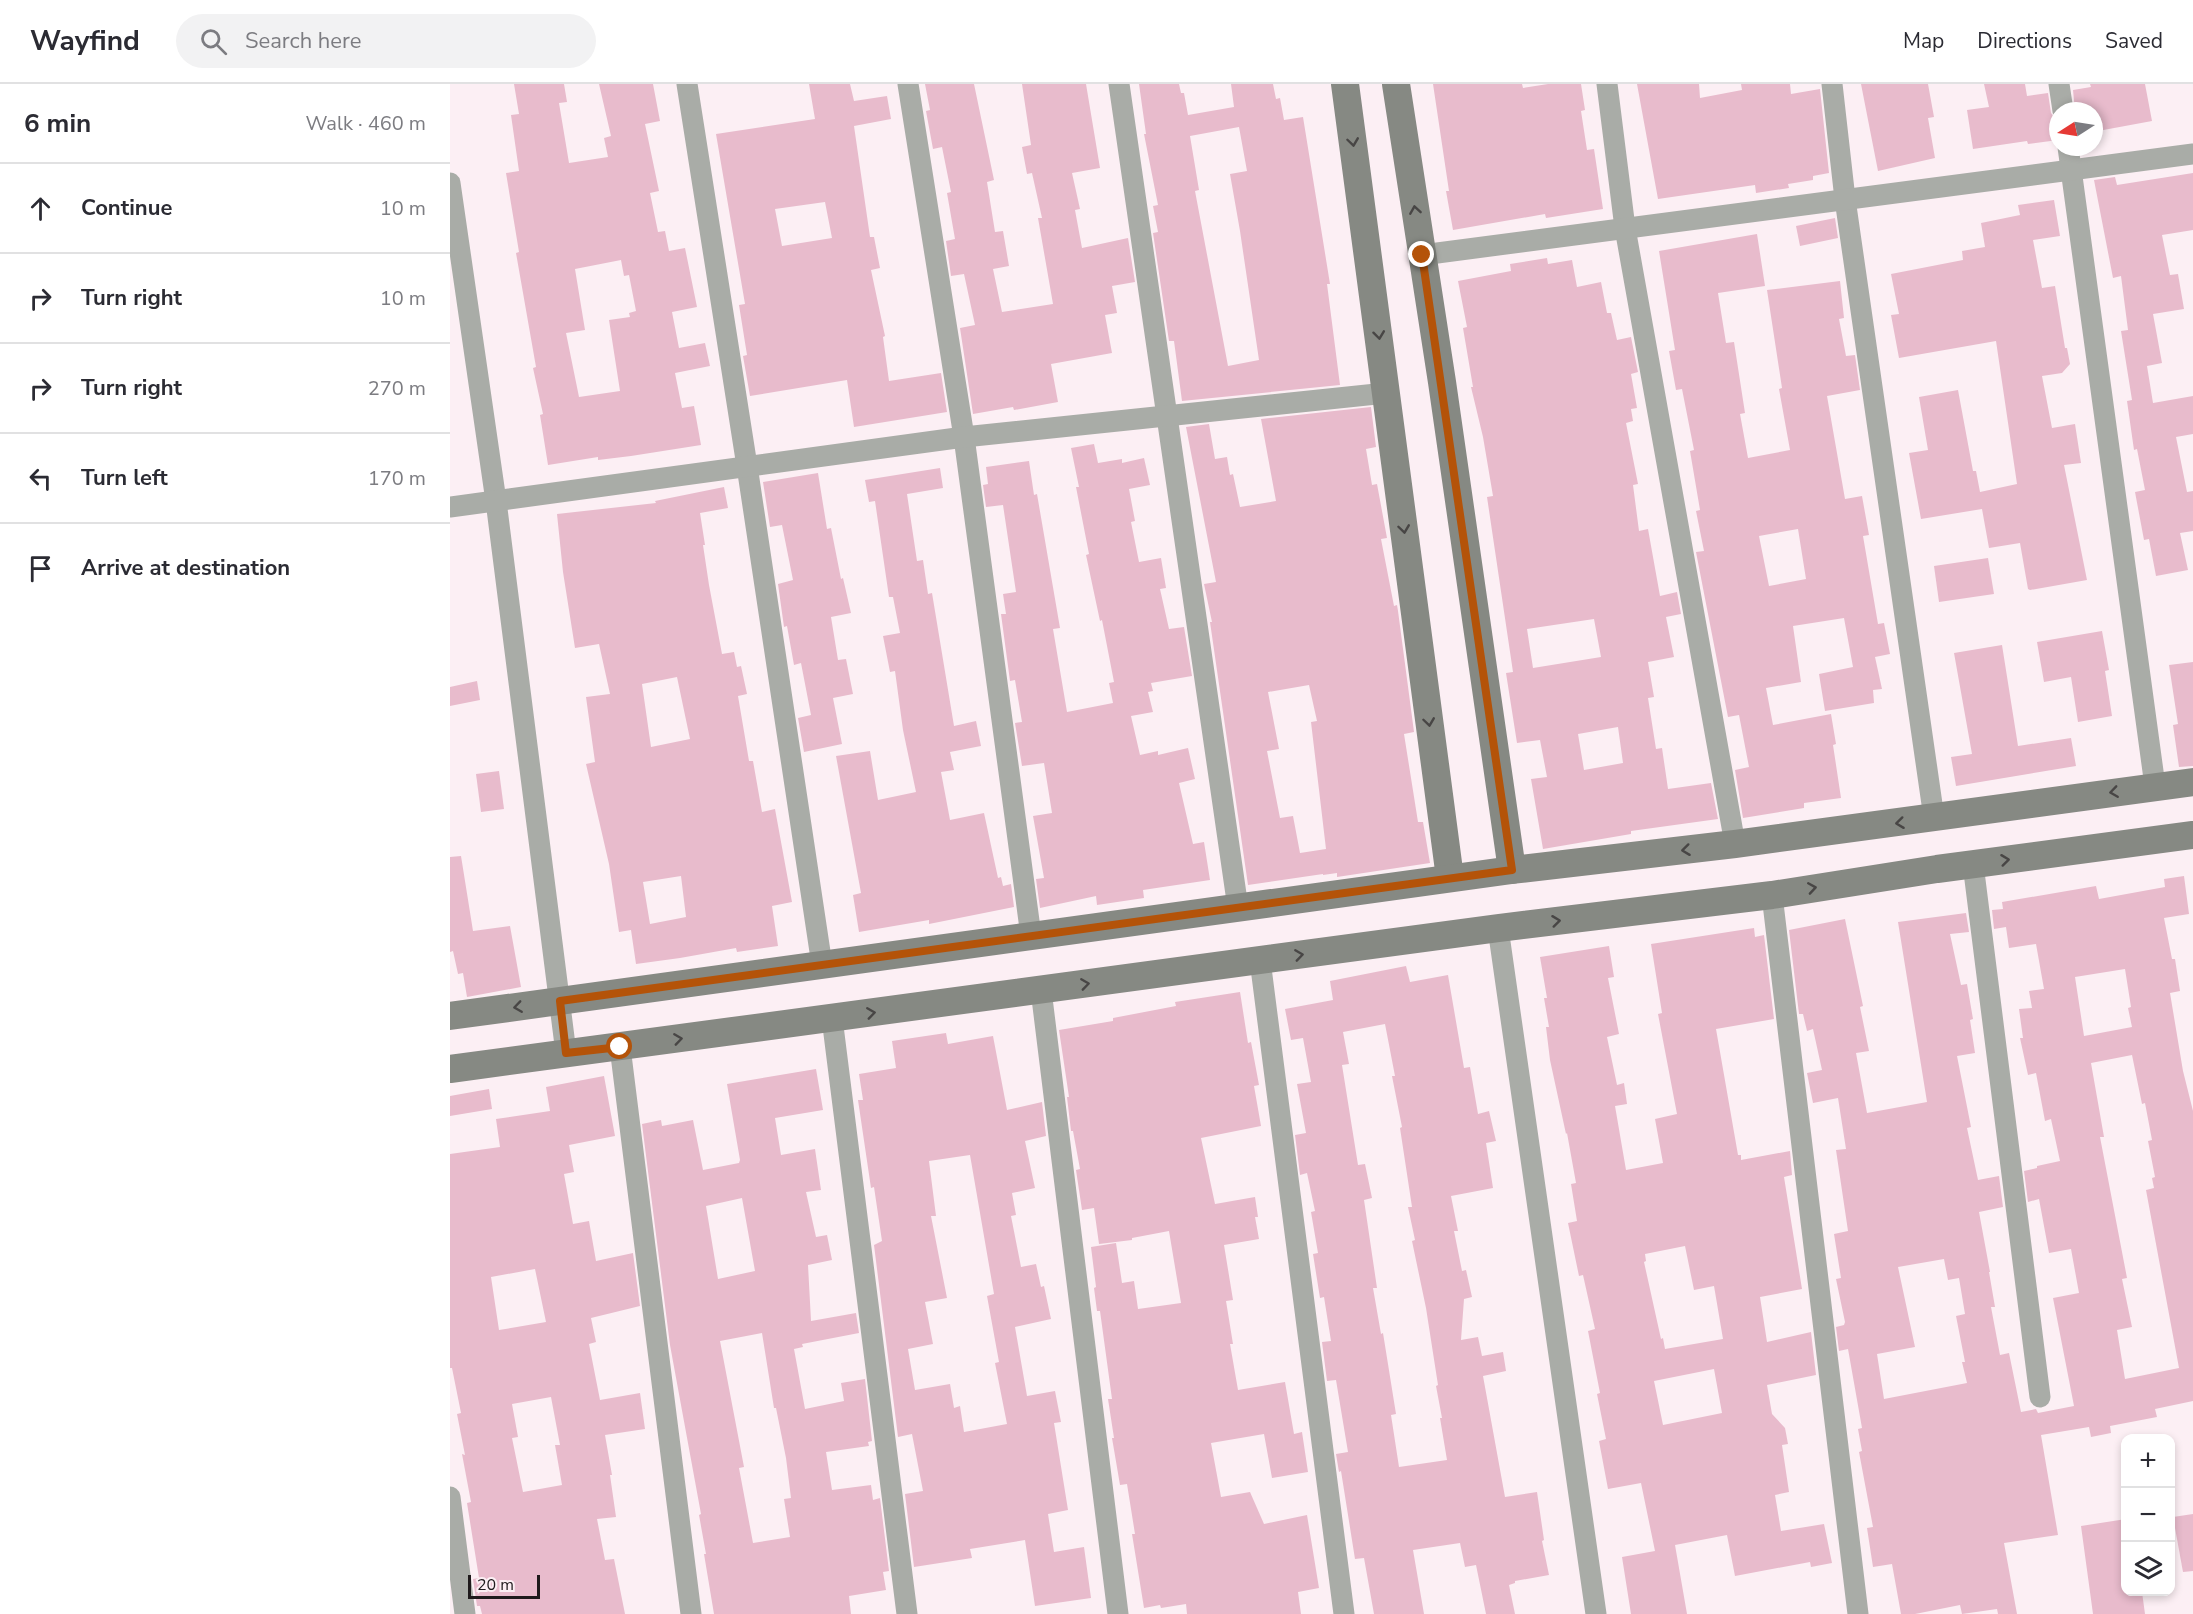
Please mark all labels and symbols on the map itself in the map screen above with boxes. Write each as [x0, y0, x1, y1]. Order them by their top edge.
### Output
north arrow [2049, 102, 2103, 156]
one-way arrow [1347, 137, 1359, 147]
one-way arrow [1409, 205, 1421, 214]
route end [1408, 241, 1434, 267]
one-way arrow [1372, 331, 1384, 340]
one-way arrow [1397, 524, 1409, 533]
one-way arrow [1422, 717, 1435, 727]
one-way arrow [2110, 785, 2119, 797]
one-way arrow [1896, 816, 1905, 828]
one-way arrow [1681, 843, 1691, 856]
one-way arrow [2001, 855, 2010, 867]
one-way arrow [1808, 883, 1817, 895]
one-way arrow [1552, 915, 1561, 928]
one-way arrow [1294, 949, 1304, 961]
one-way arrow [1080, 978, 1090, 990]
one-way arrow [513, 1001, 523, 1013]
one-way arrow [866, 1007, 875, 1019]
route start [606, 1033, 632, 1059]
one-way arrow [673, 1033, 682, 1045]
scale bar [468, 1572, 540, 1600]

